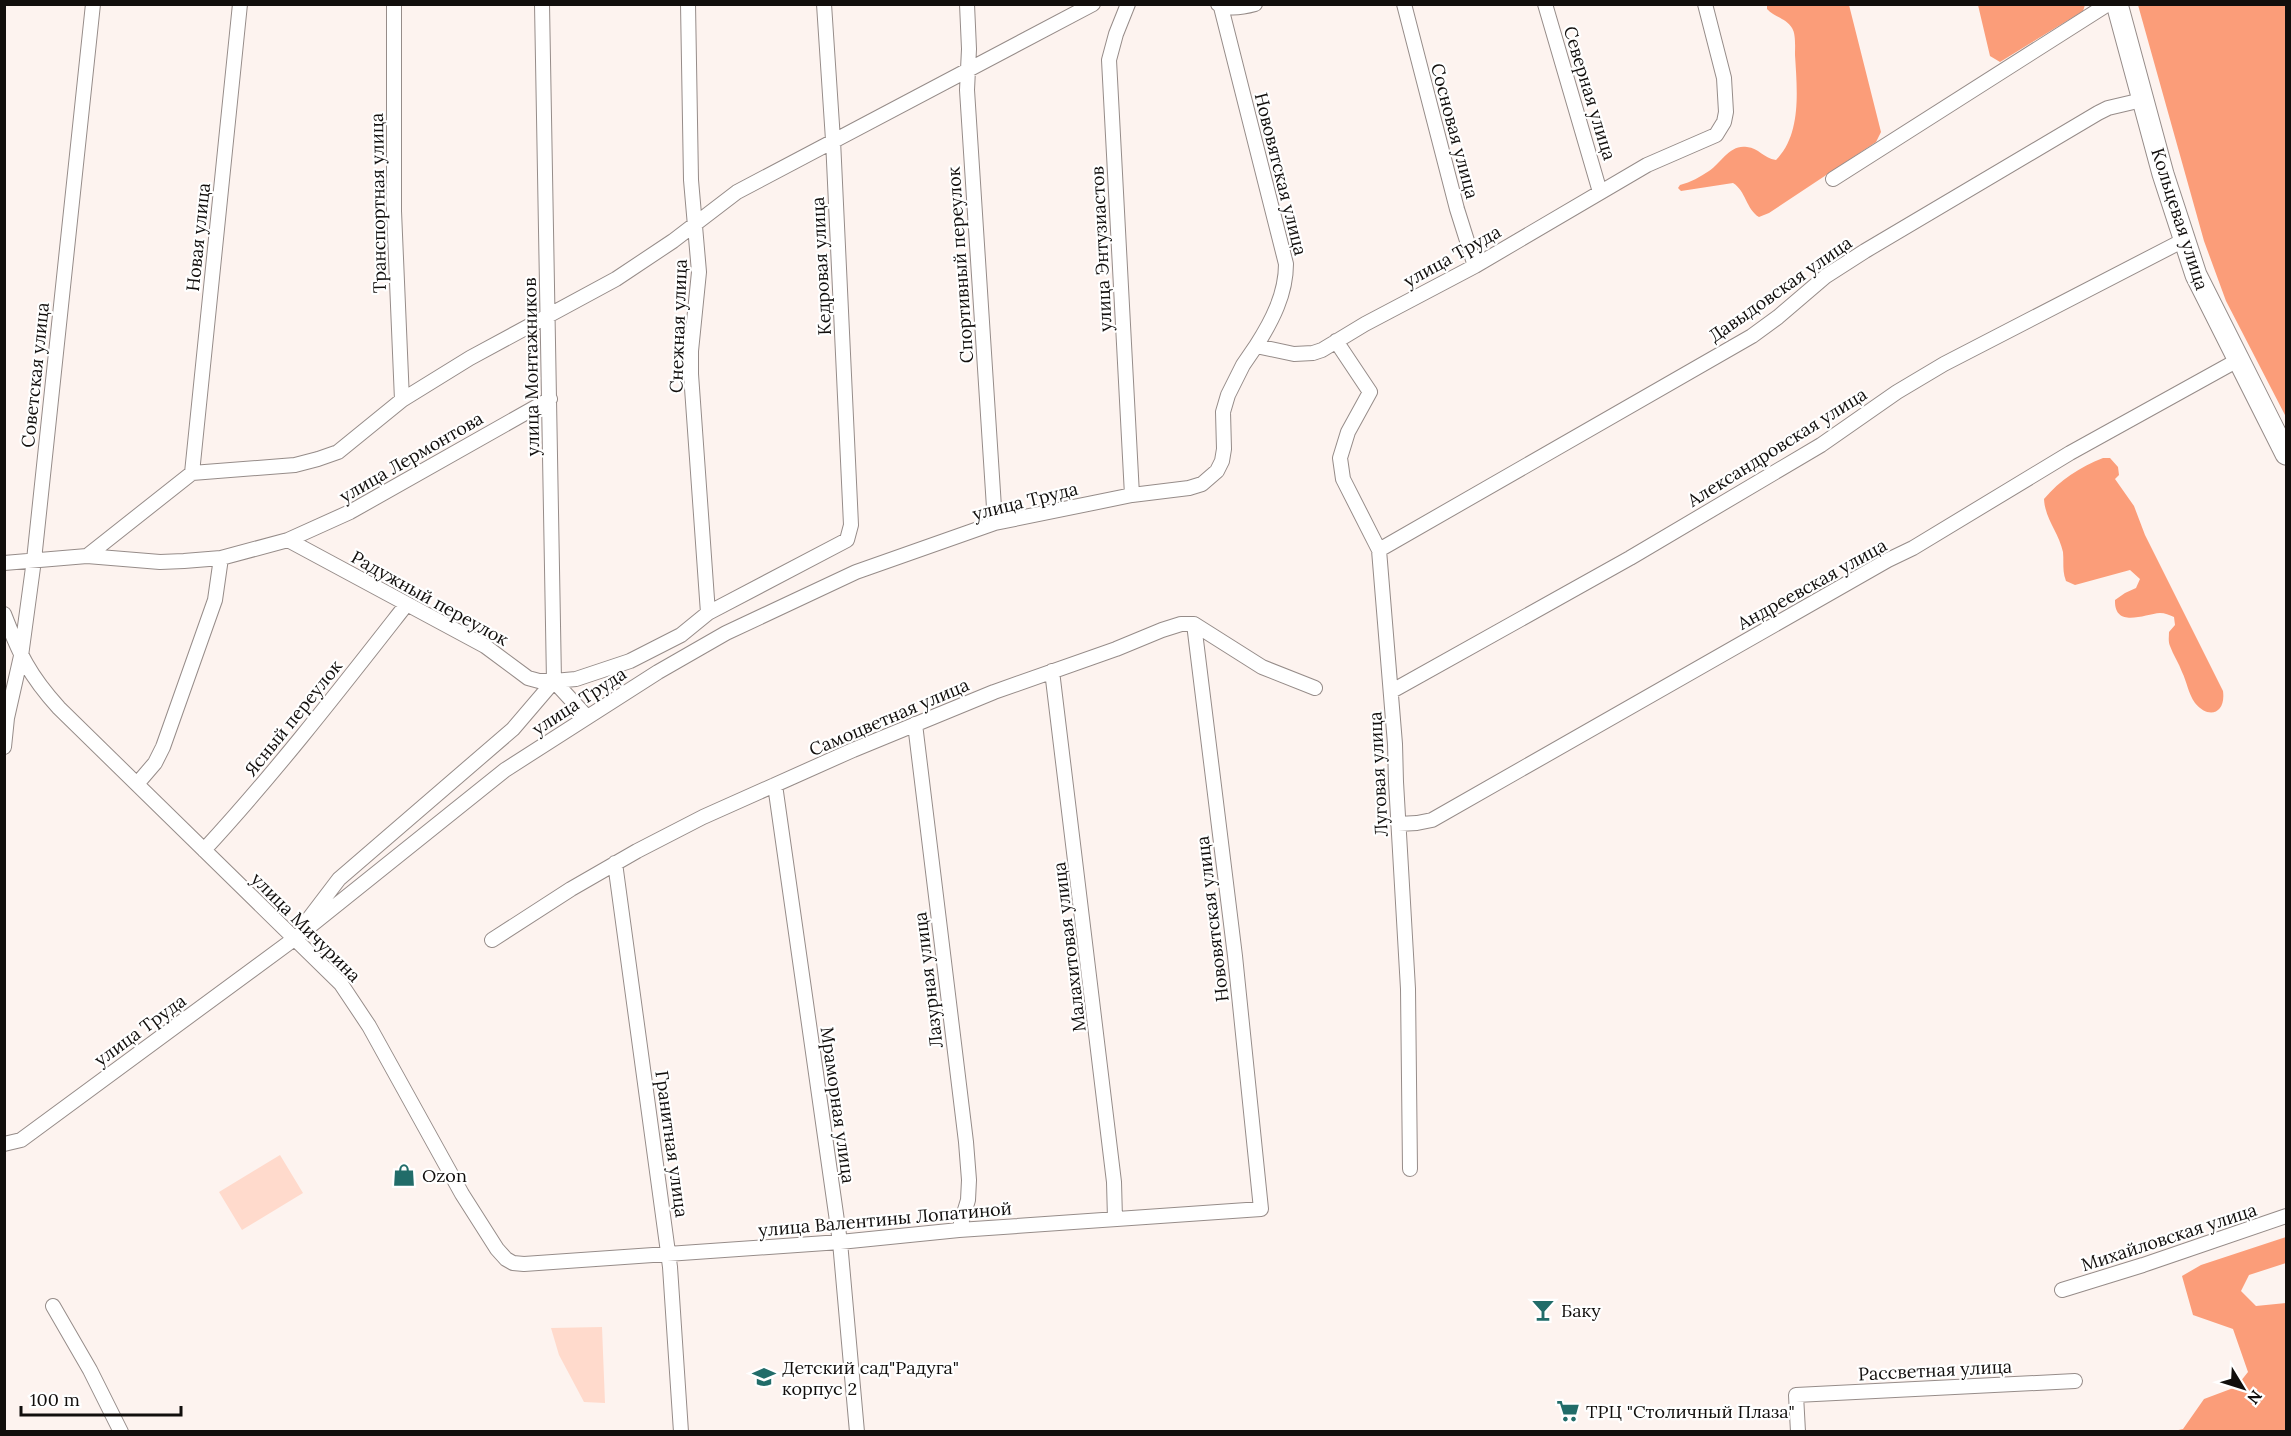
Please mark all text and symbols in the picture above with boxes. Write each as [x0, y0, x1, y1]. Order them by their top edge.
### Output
street label: Северная улица [1559, 23, 1621, 163]
street label: Сосновая улица [1426, 61, 1484, 201]
street label: Нововятская улица [1250, 90, 1312, 258]
street label: Транспортная улица [365, 113, 391, 293]
street label: Кольцевая улица [2146, 145, 2214, 293]
street label: Спортивный переулок [942, 166, 978, 364]
street label: улица Энтузиастов [1085, 166, 1117, 332]
street label: Новая улица [181, 182, 215, 292]
street label: Кедровая улица [806, 196, 836, 336]
street label: улица Труда [1399, 220, 1505, 292]
street label: Давыдовская улица [1704, 231, 1856, 347]
street label: Снежная улица [664, 259, 692, 393]
street label: улица Монтажников [518, 277, 544, 457]
street label: Советская улица [16, 301, 54, 449]
street label: Александровская улица [1682, 382, 1871, 512]
street label: улица Лермонтова [335, 406, 487, 508]
street label: улица Труда [970, 477, 1080, 525]
street label: Андреевская улица [1732, 533, 1891, 635]
street label: Радужный переулок [347, 545, 513, 651]
street label: Ясный переулок [239, 655, 347, 781]
street label: улица Труда [527, 662, 631, 740]
street label: Самоцветная улица [806, 673, 972, 761]
street label: Луговая улица [1363, 711, 1393, 837]
street label: Нововятская улица [1190, 835, 1234, 1003]
street label: Малахитовая улица [1047, 861, 1091, 1033]
street label: улица Мичурина [246, 867, 366, 987]
street label: Лазурная улица [908, 911, 948, 1049]
street label: улица Труда [90, 989, 190, 1071]
street label: Мраморная улица [816, 1025, 860, 1185]
street label: Гранитная улица [650, 1069, 694, 1219]
shop icon: Ozon [391, 1162, 417, 1188]
place label: Ozon [422, 1164, 467, 1187]
street label: улица Валентины Лопатиной [757, 1196, 1013, 1242]
street label: Михайловская улица [2078, 1198, 2260, 1276]
bar icon: Баку [1530, 1297, 1556, 1323]
place label: Баку [1561, 1299, 1601, 1322]
street label: Рассветная улица [1857, 1354, 2013, 1386]
place label: Детский сад"Радуга" корпус 2 [782, 1356, 959, 1400]
north arrow [2213, 1358, 2273, 1418]
school or university icon: Детский сад"Радуга" корпус 2 [751, 1364, 777, 1390]
scale bar [21, 1379, 182, 1417]
text: N [2243, 1386, 2267, 1408]
text: 100 m [30, 1388, 80, 1411]
supermarket icon: ТРЦ "Столичный Плаза" [1555, 1398, 1581, 1424]
place label: ТРЦ "Столичный Плаза" [1586, 1400, 1795, 1423]

